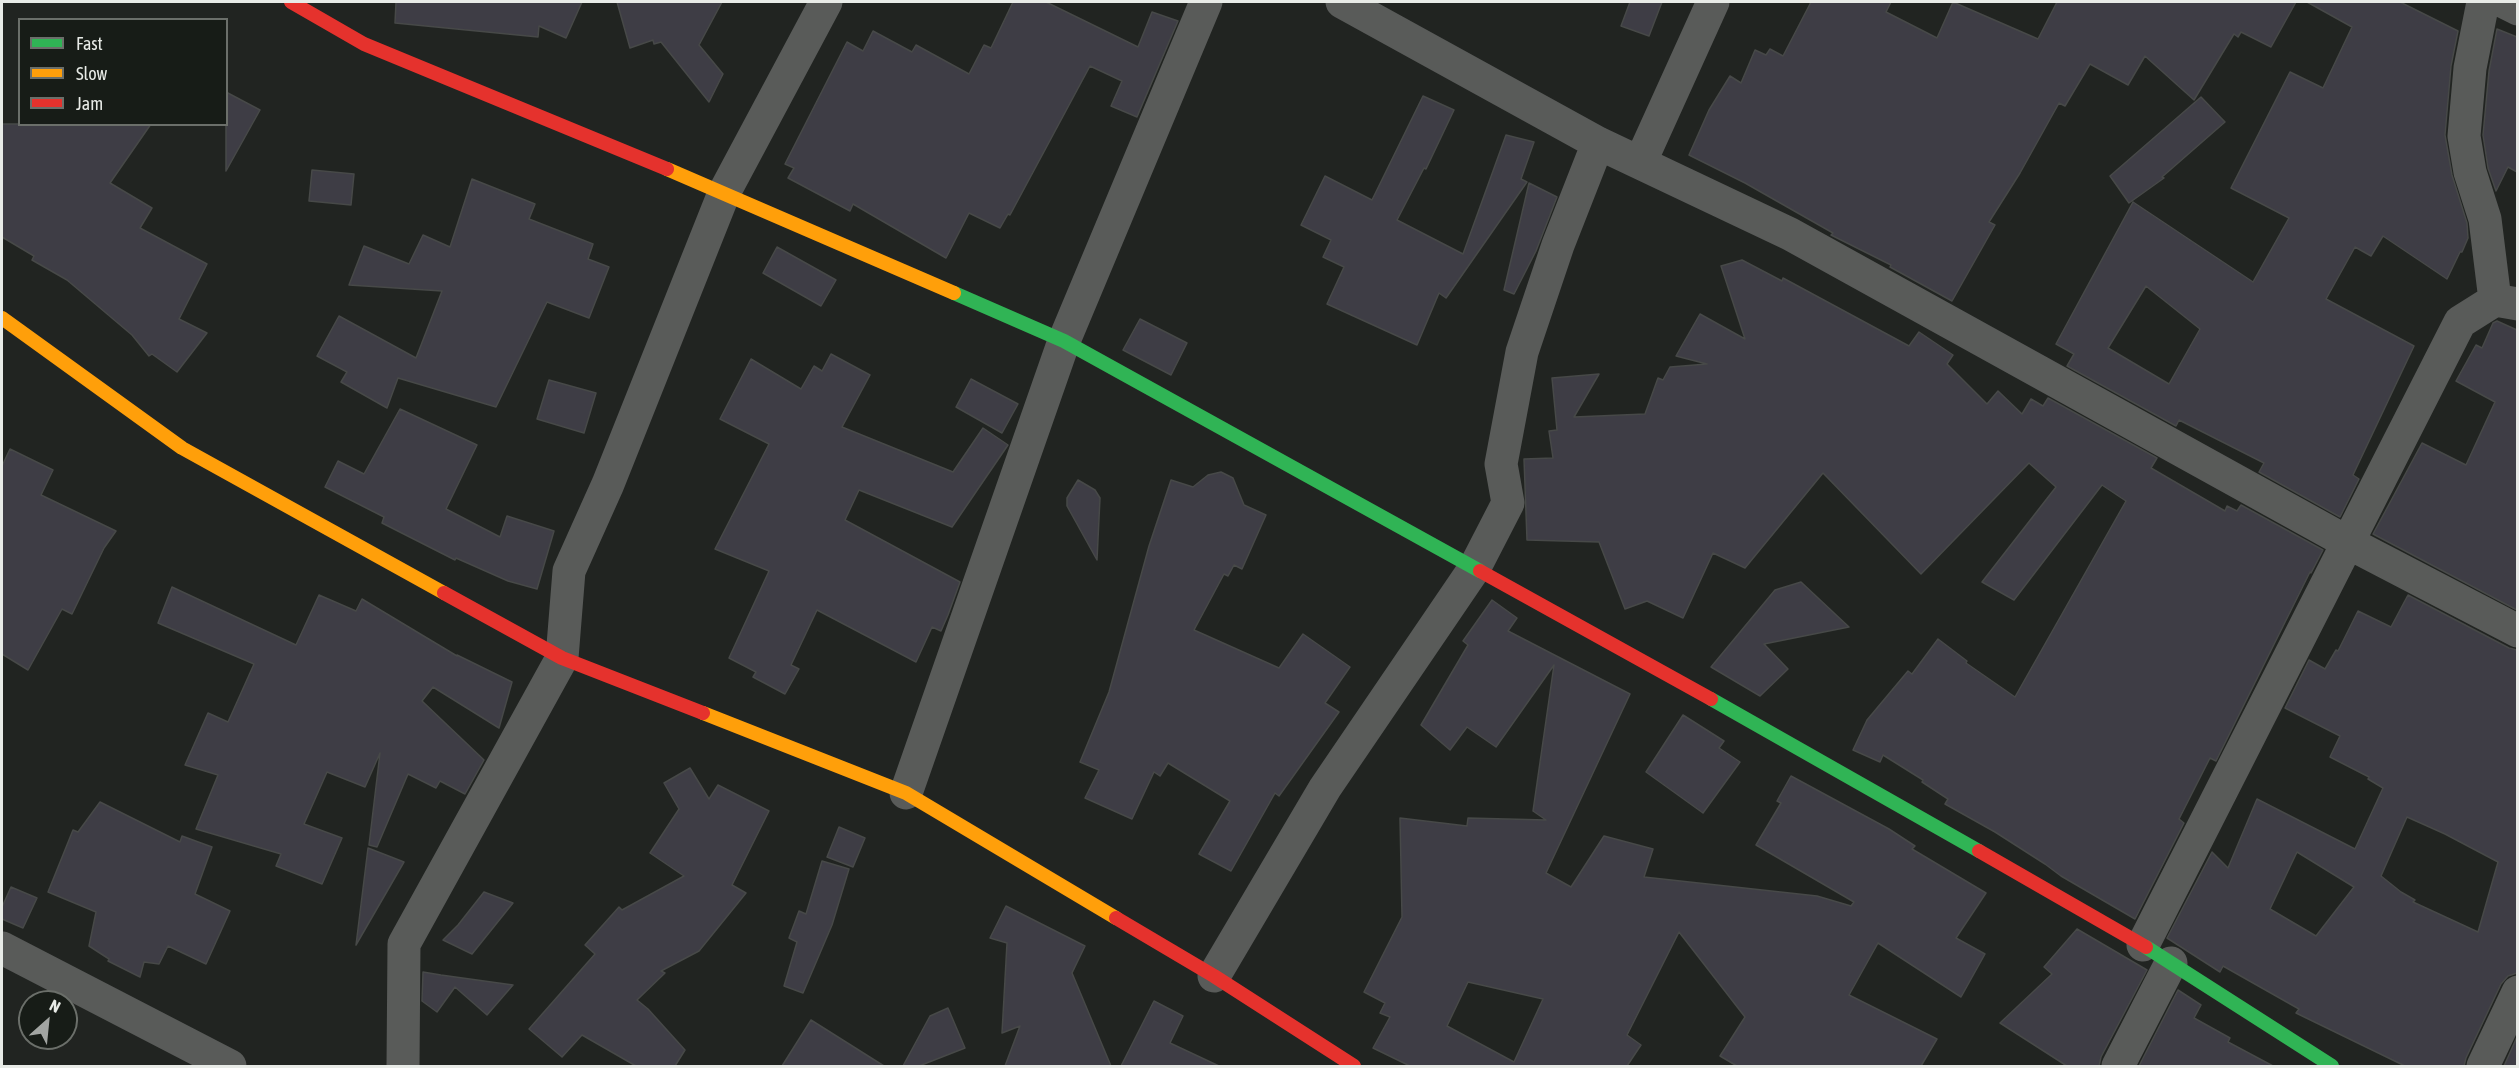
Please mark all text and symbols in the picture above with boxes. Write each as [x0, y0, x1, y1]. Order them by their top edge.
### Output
legend [18, 18, 228, 126]
text: Fast [76, 33, 103, 54]
text: Slow [76, 63, 107, 84]
text: Jam [76, 93, 103, 114]
north arrow [18, 990, 78, 1050]
text: N [47, 996, 64, 1016]

